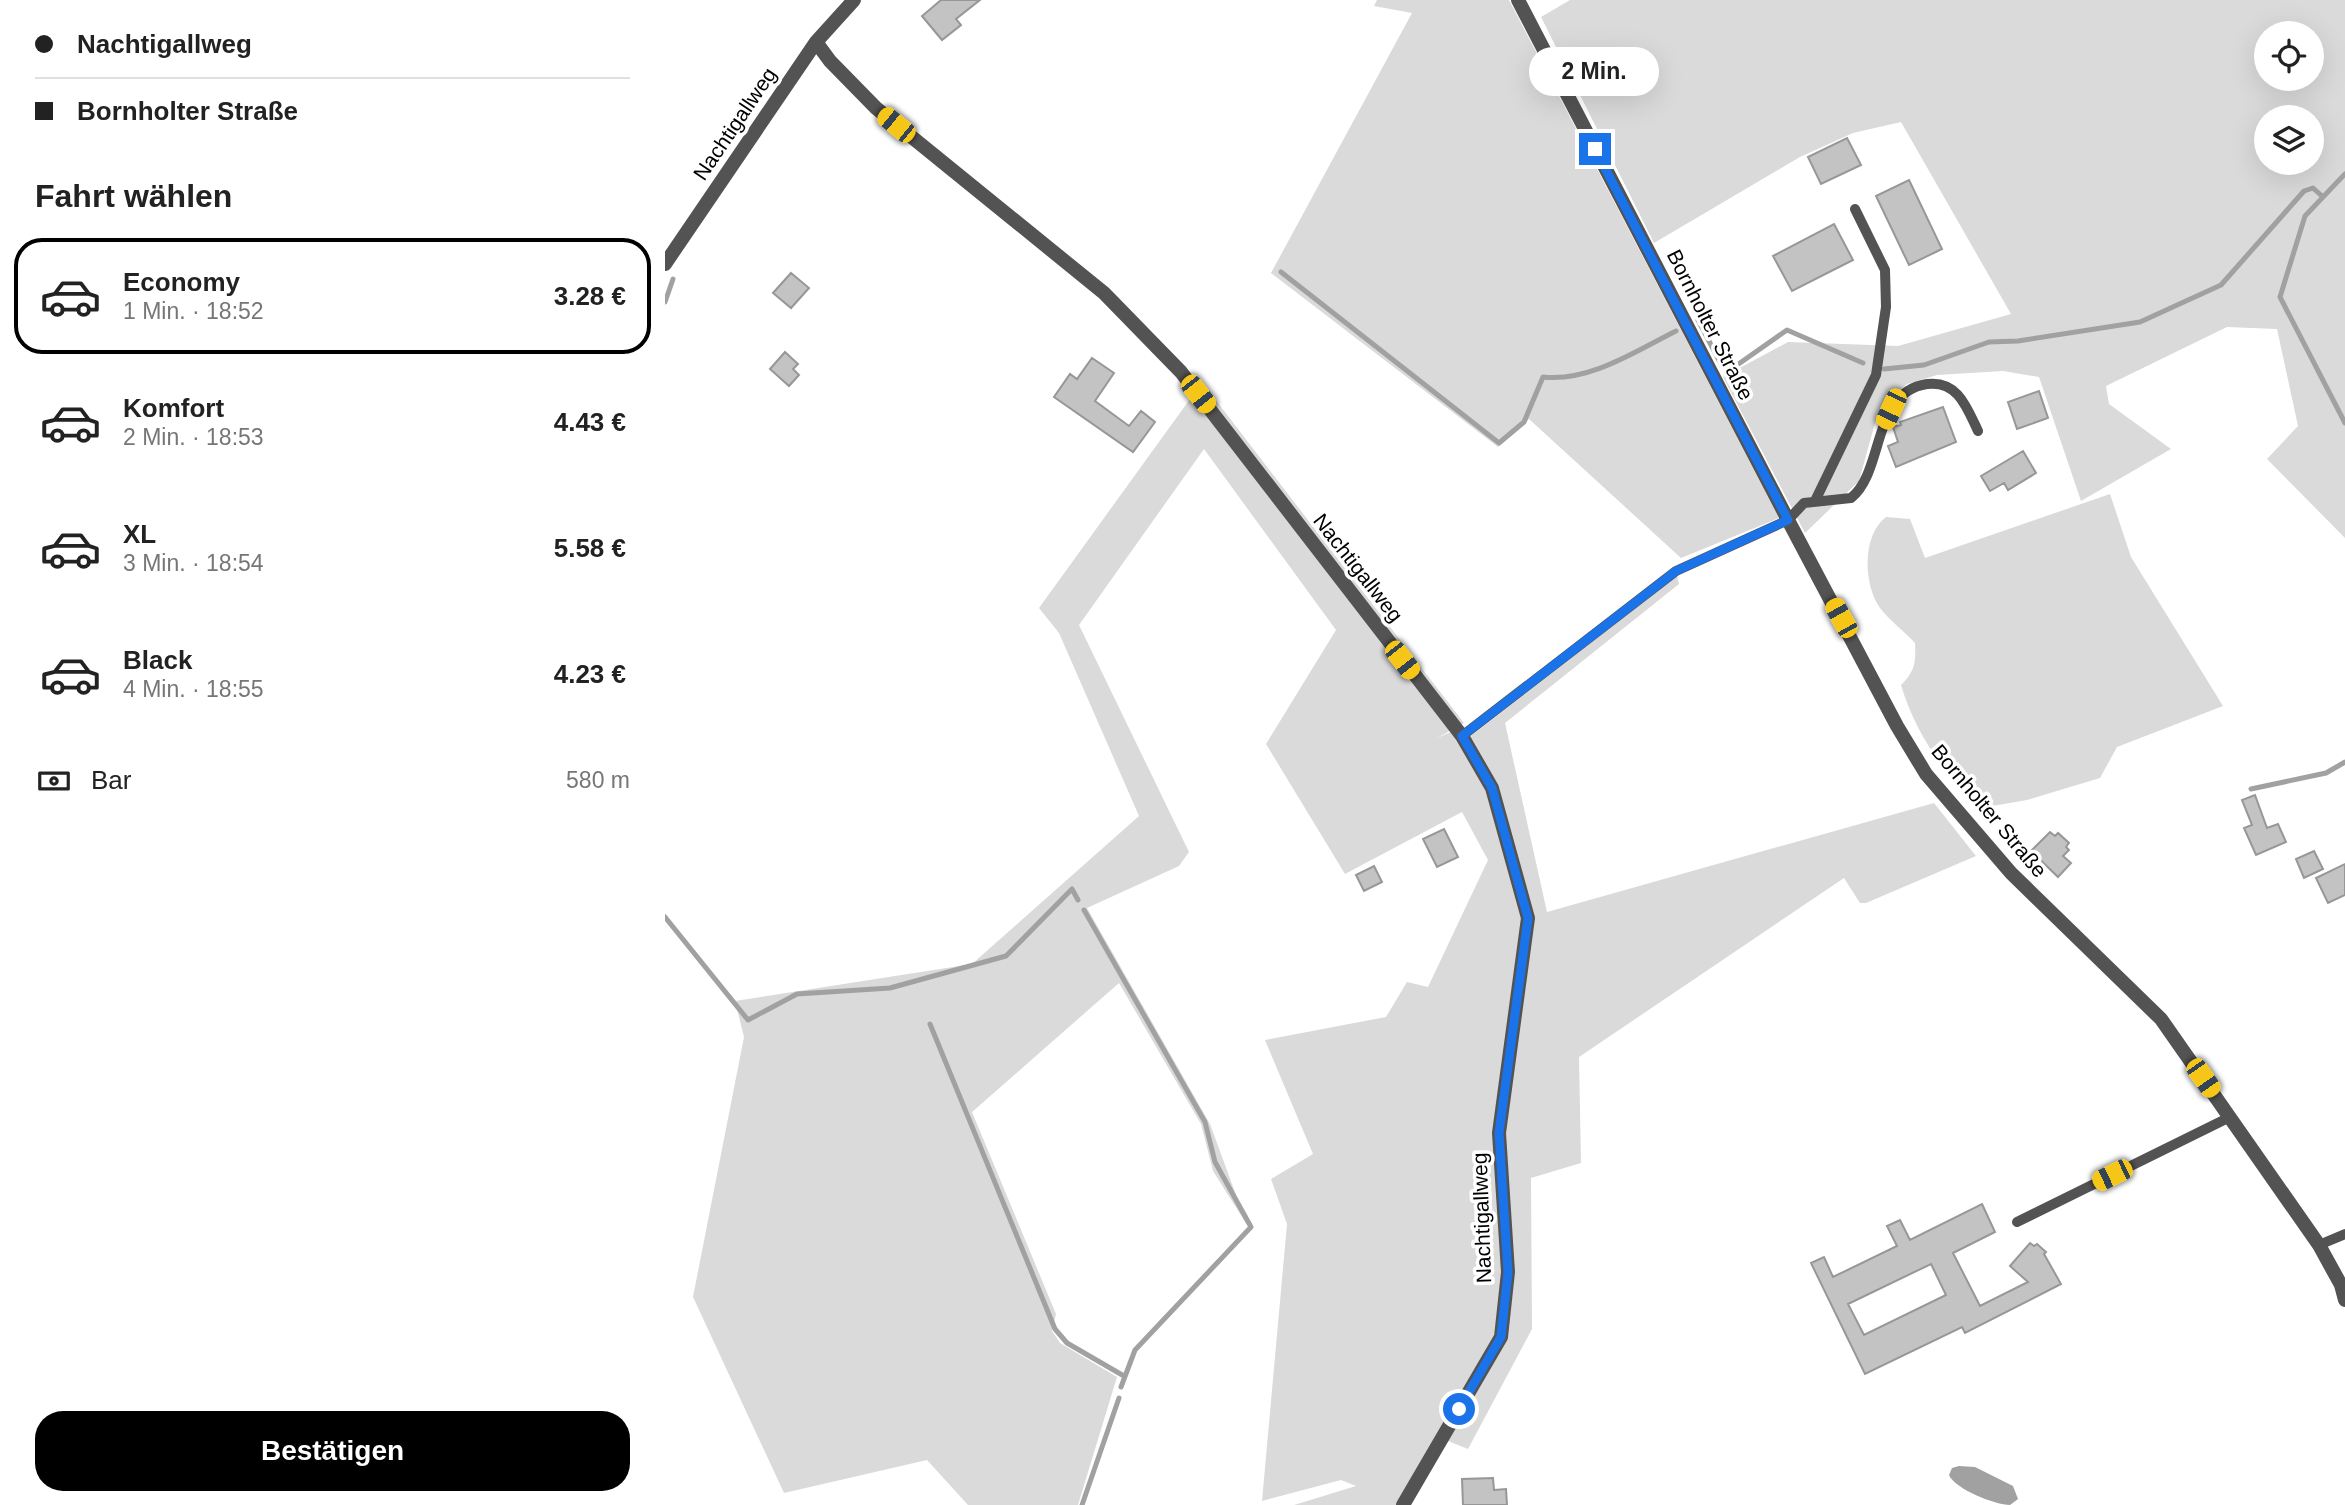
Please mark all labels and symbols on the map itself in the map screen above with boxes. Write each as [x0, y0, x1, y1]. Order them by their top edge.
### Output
callout: 2 Min. [1530, 47, 1660, 96]
street label: Nachtigallweg [688, 63, 781, 184]
car [874, 104, 919, 146]
route end [1579, 133, 1611, 165]
street label: Bornholter Straße [1663, 246, 1758, 404]
car [1177, 371, 1220, 417]
car [1873, 386, 1910, 432]
street label: Nachtigallweg [1309, 509, 1408, 626]
car [1822, 595, 1861, 641]
car [1381, 637, 1424, 683]
street label: Bornholter Straße [1927, 740, 2051, 882]
car [2183, 1055, 2224, 1101]
street label: Nachtigallweg [1468, 1152, 1495, 1284]
car [2089, 1156, 2136, 1194]
route start [1443, 1393, 1475, 1425]

